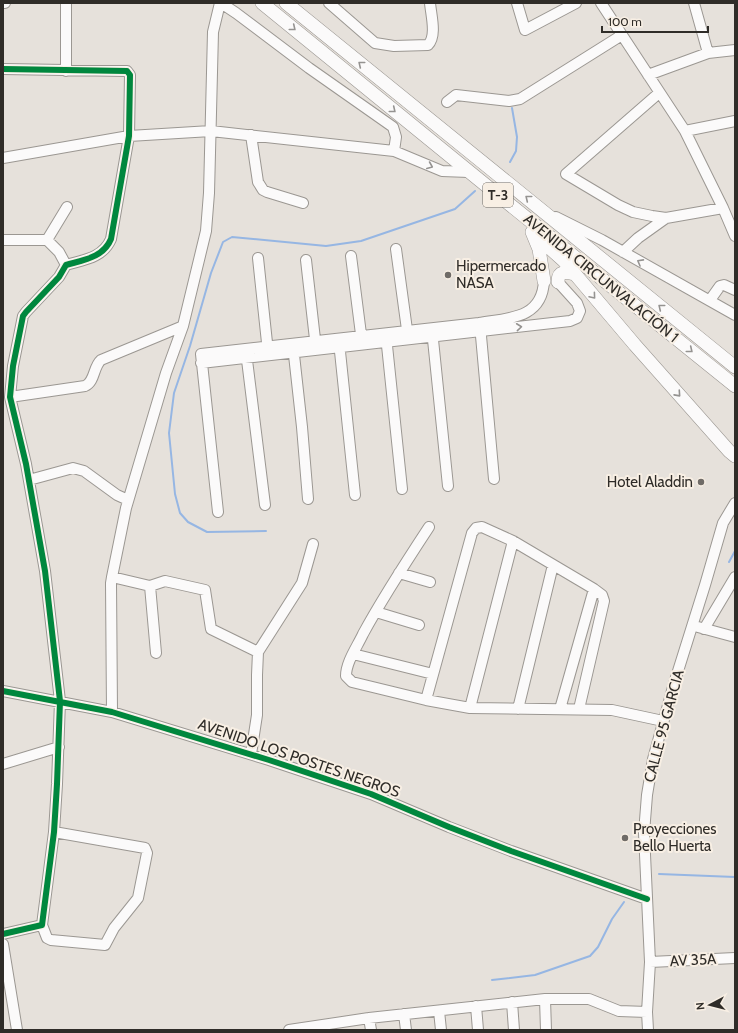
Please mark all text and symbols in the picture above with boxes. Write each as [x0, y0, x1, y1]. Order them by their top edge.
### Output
scale bar [602, 8, 708, 34]
text: 100 m [608, 14, 642, 29]
one-way arrow [288, 23, 295, 30]
one-way arrow [359, 62, 366, 69]
one-way arrow [389, 105, 396, 112]
one-way arrow [426, 161, 434, 169]
road number: T-3 [483, 183, 513, 207]
one-way arrow [525, 196, 532, 203]
street label: AVENIDA CIRCUNVALACIÓN 1 [520, 209, 683, 346]
place label: Hipermercado NASA [456, 257, 546, 292]
one-way arrow [637, 259, 644, 266]
marker: Hipermercado NASA [443, 270, 453, 280]
one-way arrow [588, 291, 595, 298]
one-way arrow [659, 304, 666, 311]
one-way arrow [516, 322, 522, 331]
one-way arrow [686, 346, 693, 353]
one-way arrow [673, 389, 681, 397]
place label: Hotel Aladdin [607, 473, 693, 491]
marker: Hotel Aladdin [696, 477, 706, 487]
street label: CALLE 95 GARCIA [640, 667, 688, 784]
street label: AVENIDO LOS POSTES NEGROS [196, 715, 403, 801]
place label: Proyecciones Bello Huerta [633, 820, 716, 855]
marker: Proyecciones Bello Huerta [620, 833, 630, 843]
street label: AV 35A [669, 950, 717, 970]
north arrow [690, 985, 730, 1025]
text: N [693, 1002, 707, 1011]

